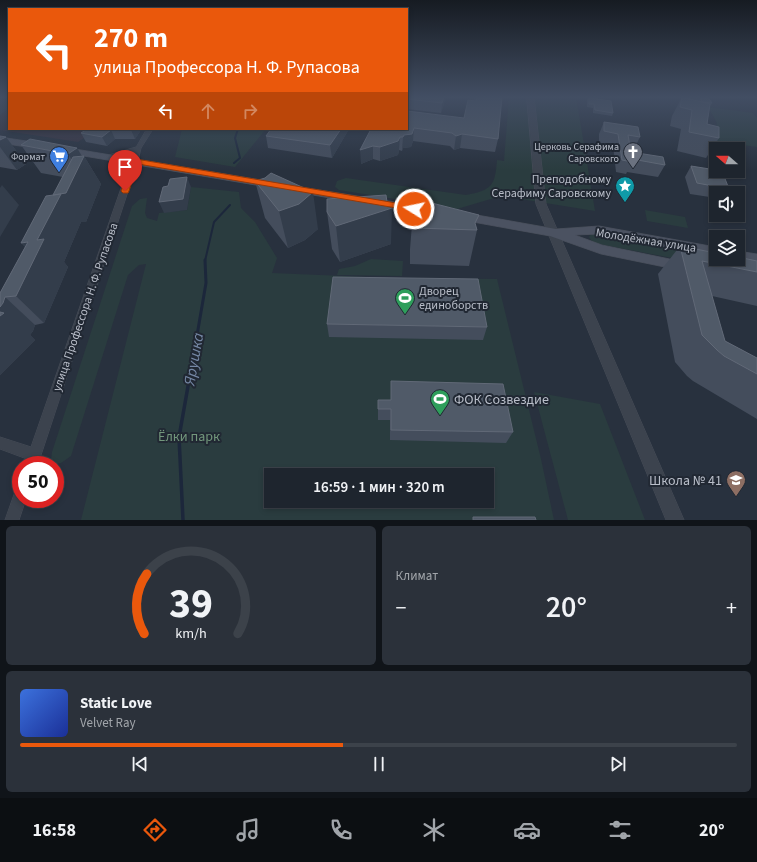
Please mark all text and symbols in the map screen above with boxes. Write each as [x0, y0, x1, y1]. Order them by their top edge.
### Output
text: 270 m [94, 18, 168, 58]
icon: left [28, 24, 80, 76]
text: улица Профессора Н. Ф. Рупасова [94, 55, 360, 80]
icon: left [155, 100, 177, 122]
icon: ahead [197, 100, 219, 122]
icon: right [239, 100, 261, 122]
place label: Церковь Серафима Саровского [534, 140, 619, 166]
church icon: Церковь Серафима Саровского [622, 141, 644, 169]
north arrow [709, 142, 745, 178]
map controls [709, 142, 745, 266]
supermarket icon: Формат [48, 145, 70, 173]
place label: Формат [11, 150, 45, 164]
pin [108, 150, 142, 191]
icon: arrive [114, 156, 136, 178]
place label: Преподобному Серафиму Саровскому [491, 171, 611, 202]
place icon: Преподобному Серафиму Саровскому [614, 175, 636, 203]
button: sound [709, 186, 745, 222]
position arrow [393, 188, 435, 230]
street label: улица Профессора Н. Ф. Рупасова [49, 221, 122, 394]
street label: Молодёжная улица [594, 224, 697, 257]
button: layers [709, 230, 745, 266]
place label: Дворец единоборств [419, 283, 488, 314]
sports icon: Дворец единоборств [394, 287, 416, 315]
water label: Ярушка [178, 331, 210, 388]
sports icon: ФОК Созвездие [429, 388, 451, 416]
place label: ФОК Созвездие [454, 390, 549, 410]
park label: Ёлки парк [158, 427, 220, 447]
speed limit sign: 50 [12, 456, 64, 508]
school or university icon: Школа № 41 [725, 469, 747, 497]
place label: Школа № 41 [649, 471, 722, 491]
text: 16:59 · 1 мин · 320 m [313, 477, 445, 498]
text: Климат [396, 567, 438, 585]
text: 39 [169, 573, 213, 633]
text: 20° [546, 586, 587, 629]
text: − [396, 592, 406, 624]
text: + [726, 592, 737, 624]
text: km/h [175, 622, 207, 643]
text: Static Love [80, 693, 152, 714]
text: Velvet Ray [80, 714, 136, 732]
icon: previous [129, 753, 151, 775]
icon: pause [368, 753, 390, 775]
icon: next [607, 753, 629, 775]
icon: directions [141, 816, 169, 844]
icon: music [234, 816, 262, 844]
icon: phone [327, 816, 355, 844]
icon: climate [420, 816, 448, 844]
icon: car [513, 816, 541, 844]
icon: filters [606, 816, 634, 844]
text: 16:58 [33, 818, 76, 843]
text: 20° [699, 818, 725, 843]

